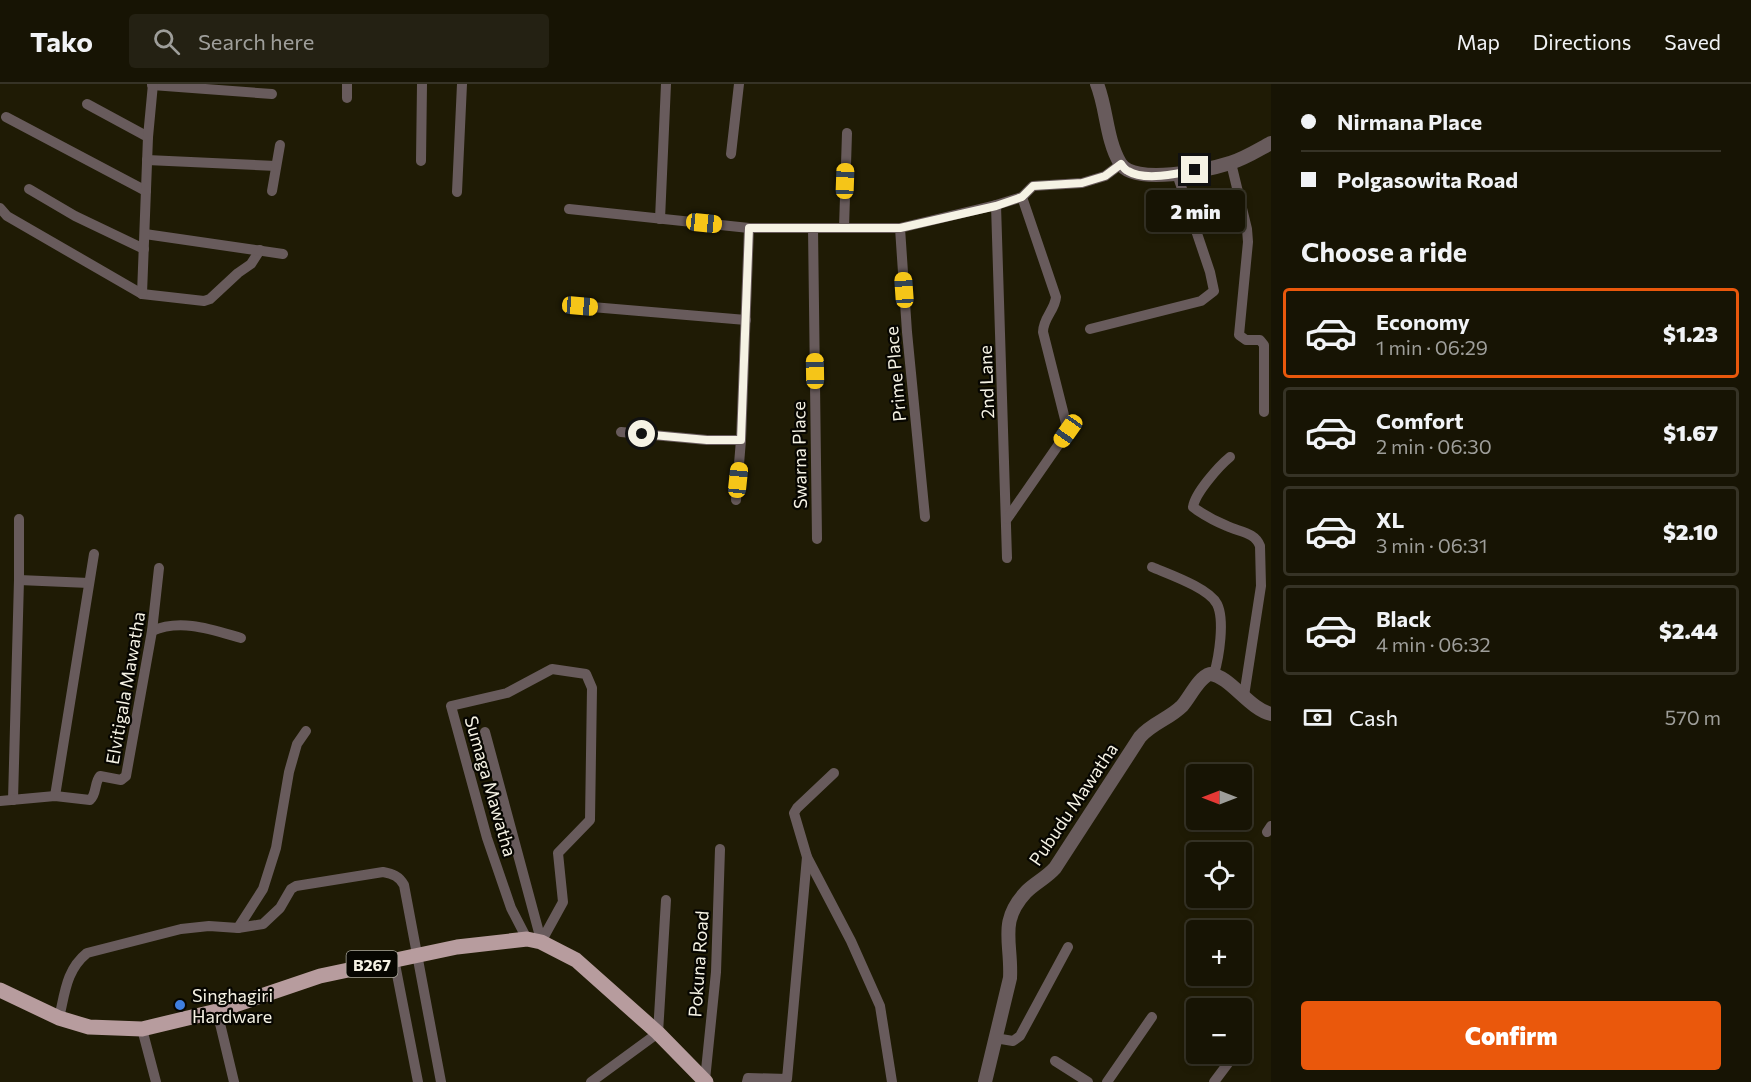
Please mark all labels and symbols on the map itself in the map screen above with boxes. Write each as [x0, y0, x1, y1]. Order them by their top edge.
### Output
route end [1181, 156, 1208, 183]
car [835, 163, 855, 199]
callout: 2 min [1146, 191, 1244, 233]
car [685, 212, 723, 234]
car [894, 271, 914, 309]
car [561, 295, 599, 317]
street label: Prime Place [880, 326, 910, 422]
street label: 2nd Lane [974, 345, 998, 419]
car [806, 353, 824, 389]
street label: Swarna Place [787, 401, 811, 509]
car [1050, 411, 1086, 451]
route start [628, 420, 655, 447]
car [727, 461, 749, 499]
street label: Elvitigala Mawatha [101, 610, 149, 766]
street label: Sumaga Mawatha [460, 713, 522, 859]
street label: Pubudu Mawatha [1024, 739, 1122, 869]
north arrow [1186, 764, 1252, 830]
street label: Pokuna Road [683, 910, 713, 1018]
road number: B267 [346, 951, 398, 977]
place label: Singhagiri Hardware [192, 984, 273, 1027]
marker: Singhagiri Hardware [173, 998, 187, 1012]

